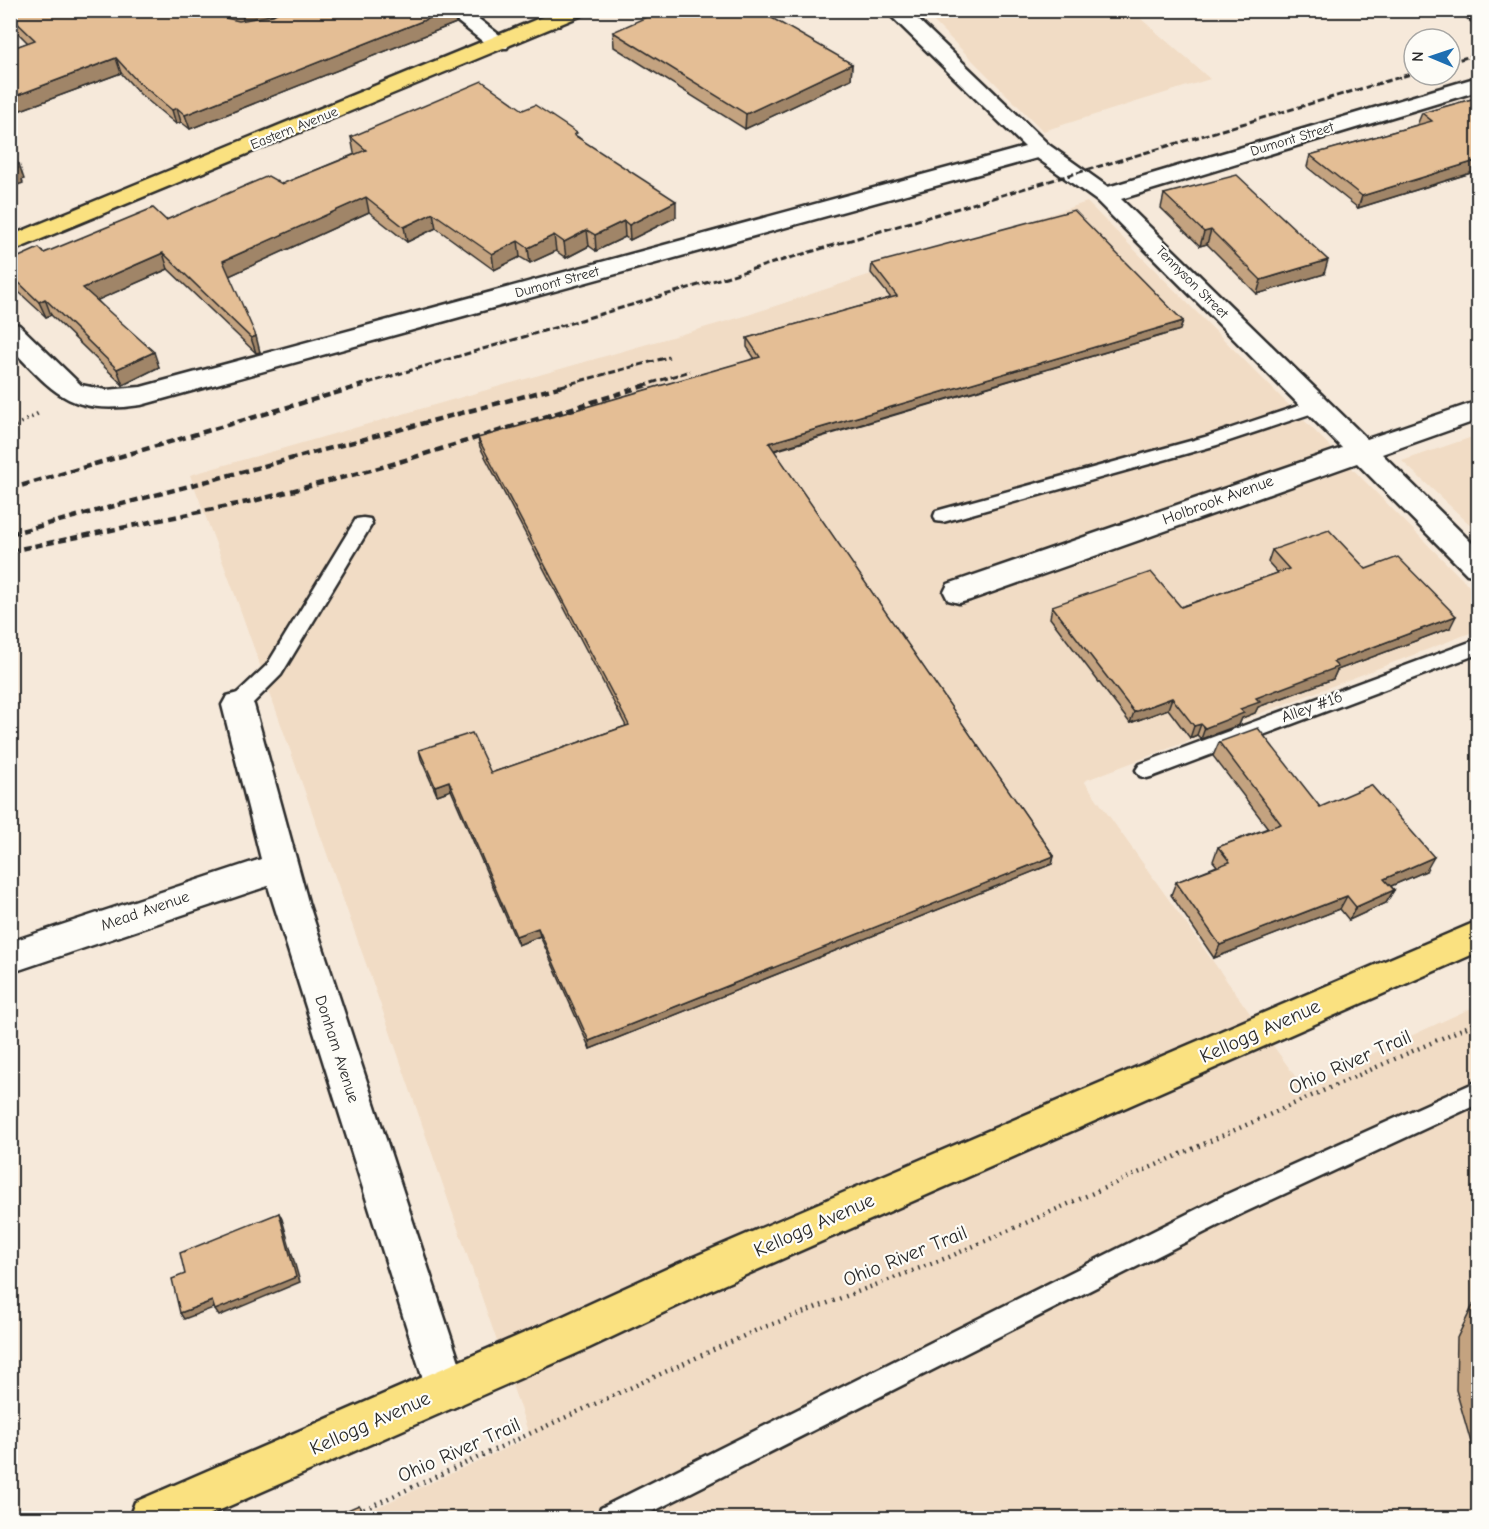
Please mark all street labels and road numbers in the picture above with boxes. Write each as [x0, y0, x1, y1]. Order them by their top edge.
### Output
street label: Eastern Avenue [248, 103, 340, 153]
street label: Dumont Street [1248, 118, 1337, 160]
street label: Tennyson Street [1152, 242, 1233, 323]
street label: Dumont Street [513, 262, 602, 301]
street label: Holbrook Avenue [1160, 472, 1276, 528]
street label: Alley #16 [1279, 688, 1345, 726]
street label: Mead Avenue [98, 887, 192, 935]
street label: Donham Avenue [311, 993, 363, 1105]
street label: Kellogg Avenue [1196, 994, 1324, 1068]
street label: Ohio River Trail [1285, 1025, 1415, 1099]
street label: Kellogg Avenue [750, 1188, 878, 1262]
street label: Ohio River Trail [840, 1221, 970, 1291]
street label: Kellogg Avenue [306, 1386, 434, 1460]
street label: Ohio River Trail [394, 1413, 524, 1487]

